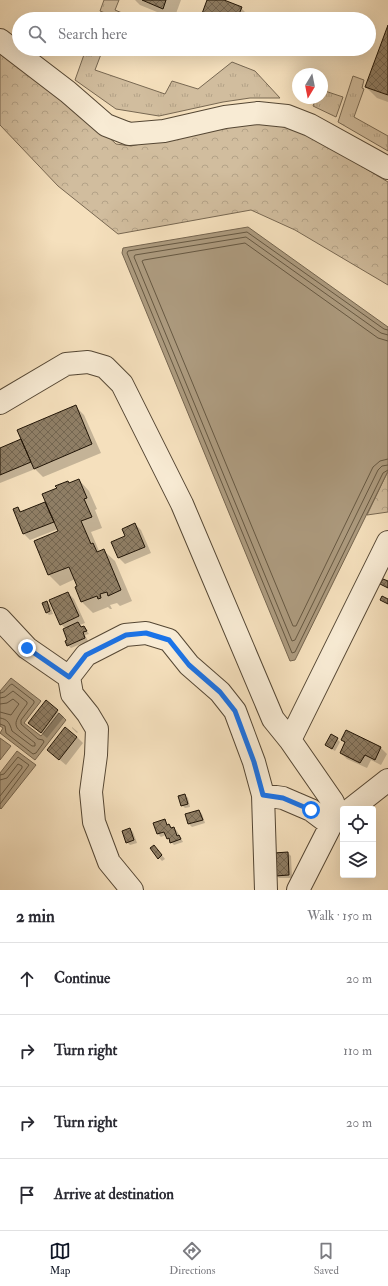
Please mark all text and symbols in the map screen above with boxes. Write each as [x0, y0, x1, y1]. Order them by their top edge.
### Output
search box [12, 12, 376, 56]
icon: search [26, 23, 48, 45]
text: Search here [58, 25, 127, 44]
north arrow [292, 68, 328, 104]
route end [18, 639, 36, 657]
route start [302, 801, 320, 819]
map controls [340, 806, 376, 878]
button: locate [340, 806, 376, 842]
button: layers [340, 842, 376, 878]
text: 2 min [16, 906, 55, 927]
text: Walk · 150 m [307, 908, 372, 924]
icon: ahead [16, 968, 38, 990]
text: Continue [54, 969, 110, 988]
text: 20 m [346, 971, 372, 987]
icon: right [16, 1040, 38, 1062]
text: Turn right [54, 1041, 117, 1060]
text: 110 m [343, 1043, 372, 1059]
icon: right [16, 1112, 38, 1134]
text: Turn right [54, 1113, 117, 1132]
text: 20 m [346, 1115, 372, 1131]
icon: arrive [16, 1184, 38, 1206]
text: Arrive at destination [54, 1185, 174, 1204]
tab: Map [49, 1240, 71, 1277]
tab: Directions [169, 1240, 216, 1277]
tab: Saved [314, 1240, 339, 1277]

